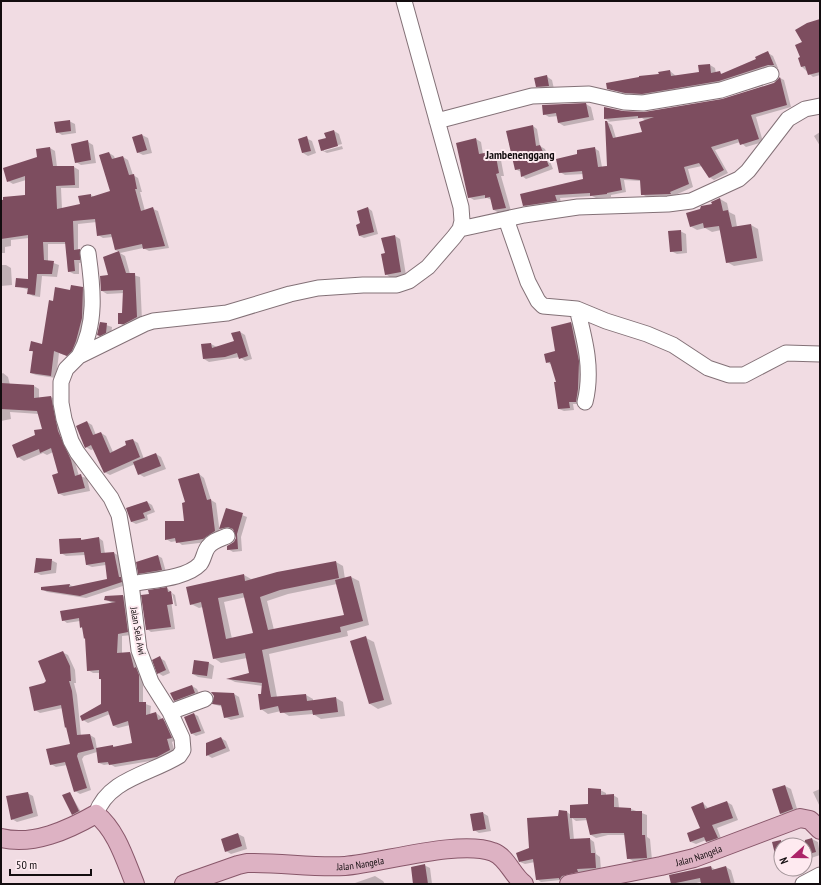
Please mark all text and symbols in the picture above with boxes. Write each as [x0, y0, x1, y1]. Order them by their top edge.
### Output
district label: Jambenenggang [484, 147, 555, 162]
street label: Jalan Sela Awi [127, 605, 149, 656]
north arrow [773, 837, 813, 877]
street label: Jalan Nangela [673, 842, 724, 869]
scale bar [10, 851, 91, 877]
street label: Jalan Nangela [335, 853, 385, 873]
text: N [776, 855, 791, 866]
text: 50 m [16, 857, 37, 872]

